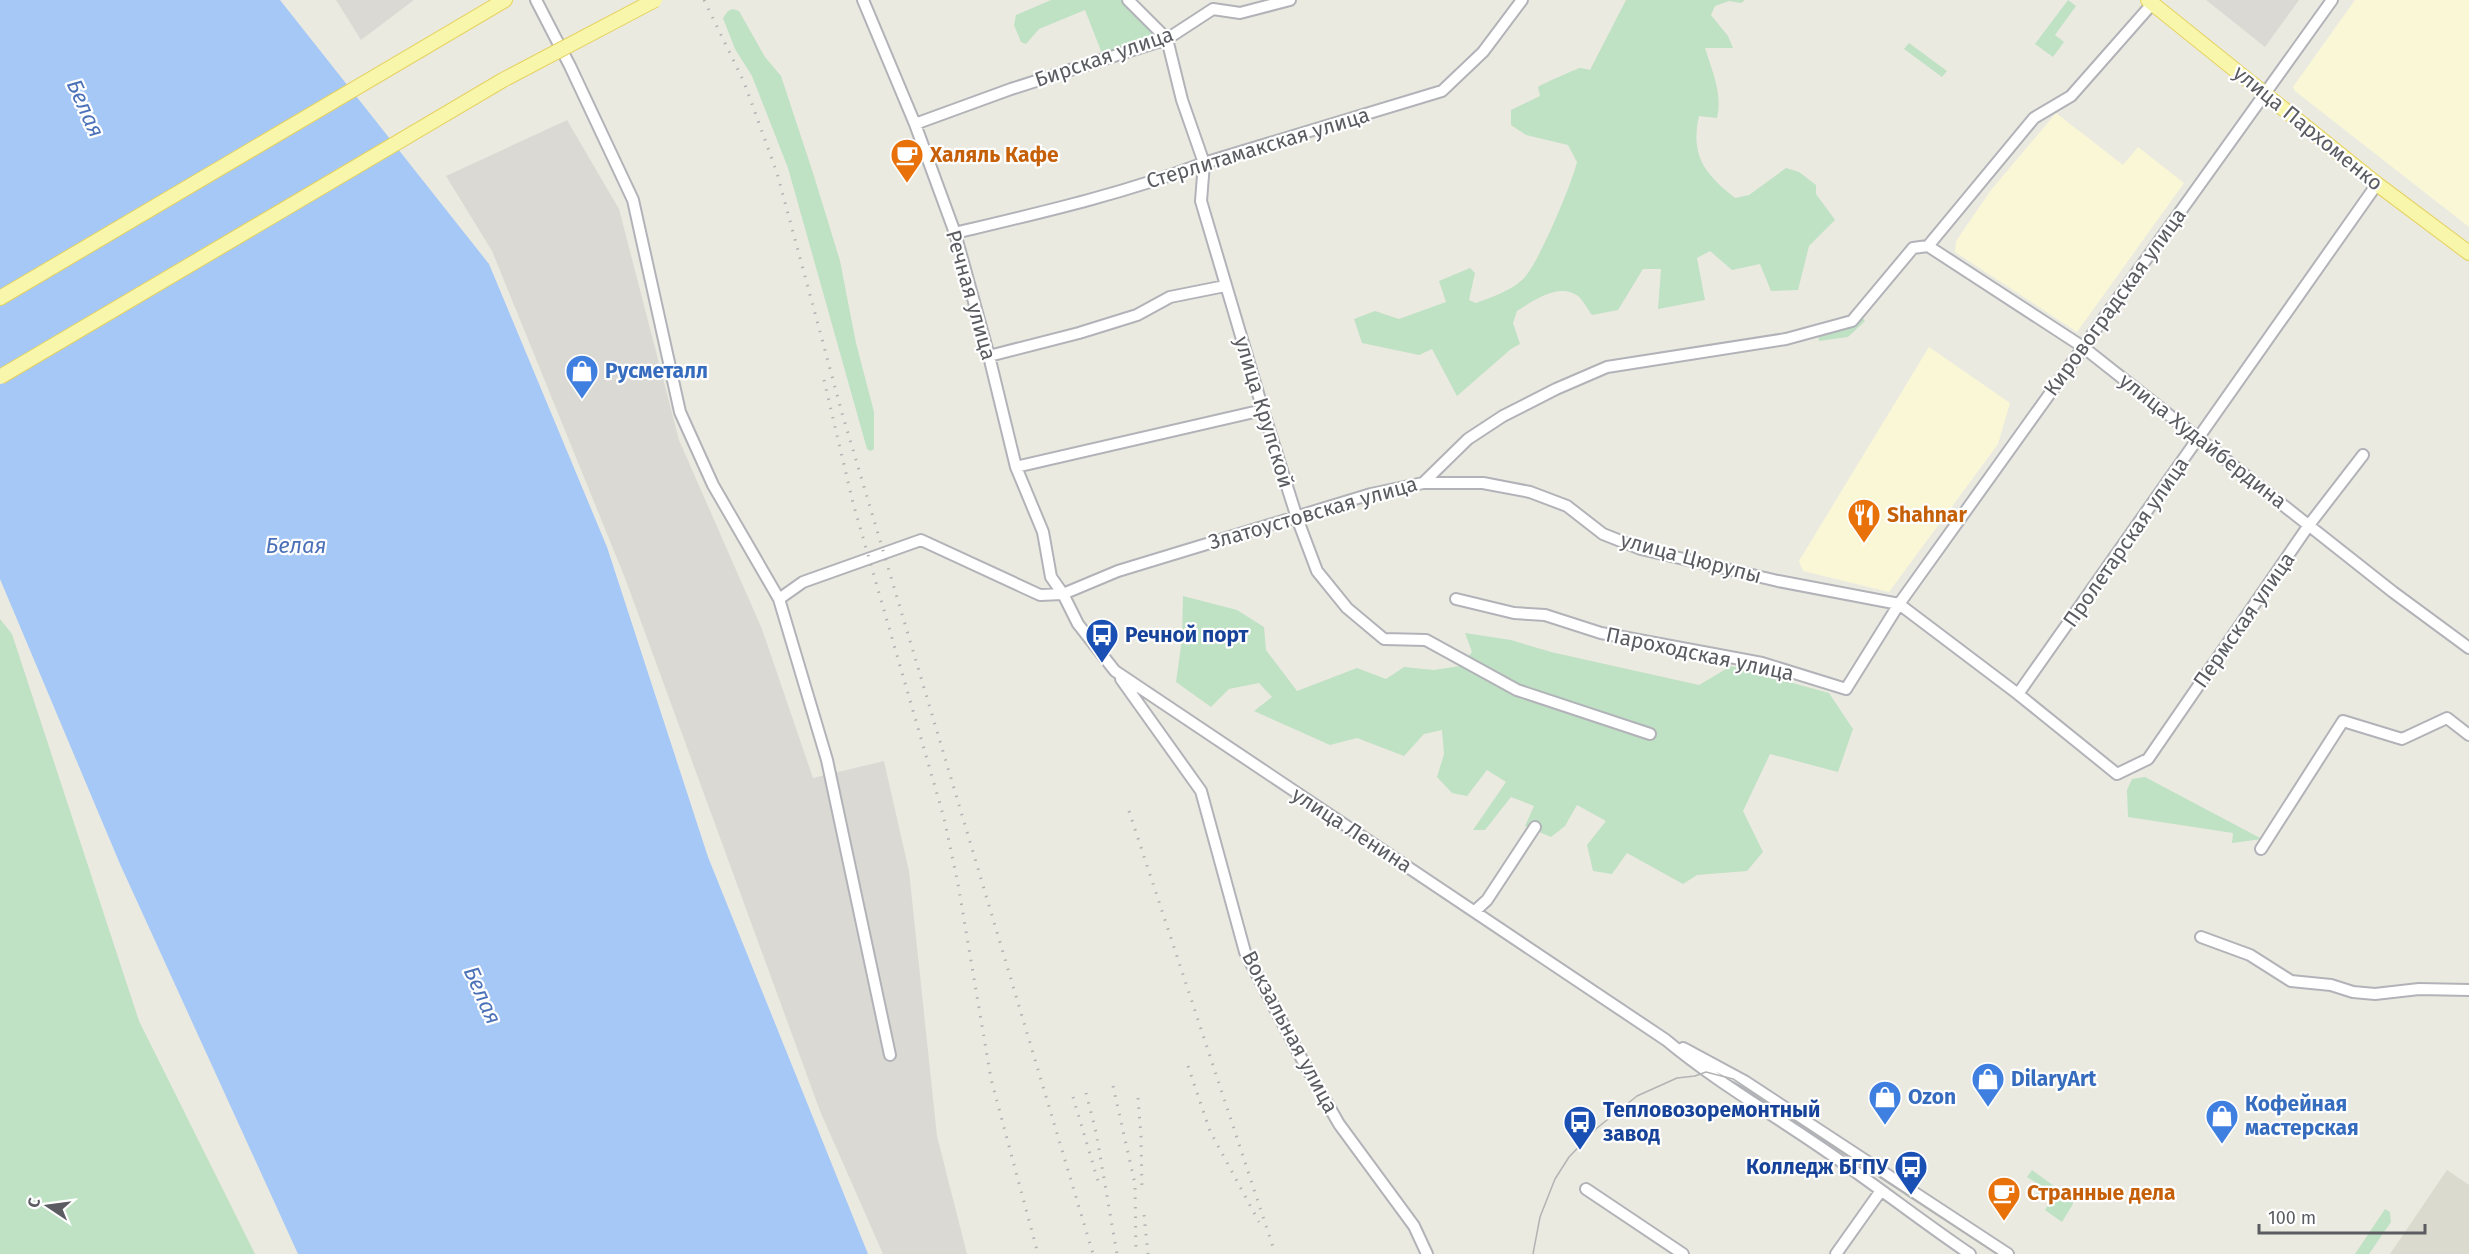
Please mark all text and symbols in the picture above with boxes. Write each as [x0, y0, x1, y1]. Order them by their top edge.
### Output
street label: Бирская улица [1031, 21, 1177, 93]
street label: улица Пархоменко [2228, 60, 2388, 196]
water label: Белая [61, 75, 110, 142]
street label: Стерлитамакская улица [1143, 102, 1373, 194]
cafe icon: Халяль Кафе [889, 137, 925, 184]
place label: Халяль Кафе [929, 142, 1059, 168]
street label: Кировоградская улица [2038, 203, 2192, 401]
street label: Речная улица [940, 227, 1002, 363]
street label: улица Крупской [1229, 333, 1299, 491]
shop icon: Русметалл [564, 353, 600, 400]
place label: Русметалл [605, 358, 708, 384]
street label: улица Худайбердина [2114, 368, 2292, 514]
street label: Пролетарская улица [2057, 452, 2195, 632]
street label: Златоустовская улица [1206, 471, 1420, 555]
restaurant icon: Shahnar [1846, 497, 1882, 544]
place label: Shahnar [1887, 502, 1967, 528]
street label: улица Цюрупы [1618, 527, 1764, 589]
water label: Белая [266, 532, 326, 559]
street label: Пермская улица [2188, 547, 2300, 693]
bus stop icon: Речной порт [1084, 617, 1120, 664]
street label: Пароходская улица [1604, 621, 1796, 687]
place label: Речной порт [1125, 622, 1250, 648]
street label: улица Ленина [1287, 781, 1417, 879]
street label: Вокзальная улица [1236, 946, 1344, 1118]
water label: Белая [458, 962, 507, 1029]
shop icon: DilaryArt [1970, 1061, 2006, 1108]
place label: DilaryArt [2011, 1066, 2097, 1092]
shop icon: Ozon [1867, 1079, 1903, 1126]
place label: Ozon [1908, 1084, 1956, 1110]
place label: Кофейная мастерская [2245, 1091, 2359, 1141]
place label: Тепловозоремонтный завод [1603, 1097, 1821, 1147]
shop icon: Кофейная мастерская [2204, 1098, 2240, 1145]
bus stop icon: Тепловозоремонтный завод [1562, 1104, 1598, 1151]
bus stop icon: Колледж БГПУ [1893, 1149, 1929, 1196]
place label: Колледж БГПУ [1746, 1154, 1889, 1180]
cafe icon: Странные дела [1986, 1175, 2022, 1222]
north arrow [18, 1176, 78, 1236]
place label: Странные дела [2027, 1180, 2176, 1206]
text: С [24, 1195, 44, 1209]
scale bar [2259, 1197, 2426, 1235]
text: 100 m [2268, 1207, 2316, 1229]

